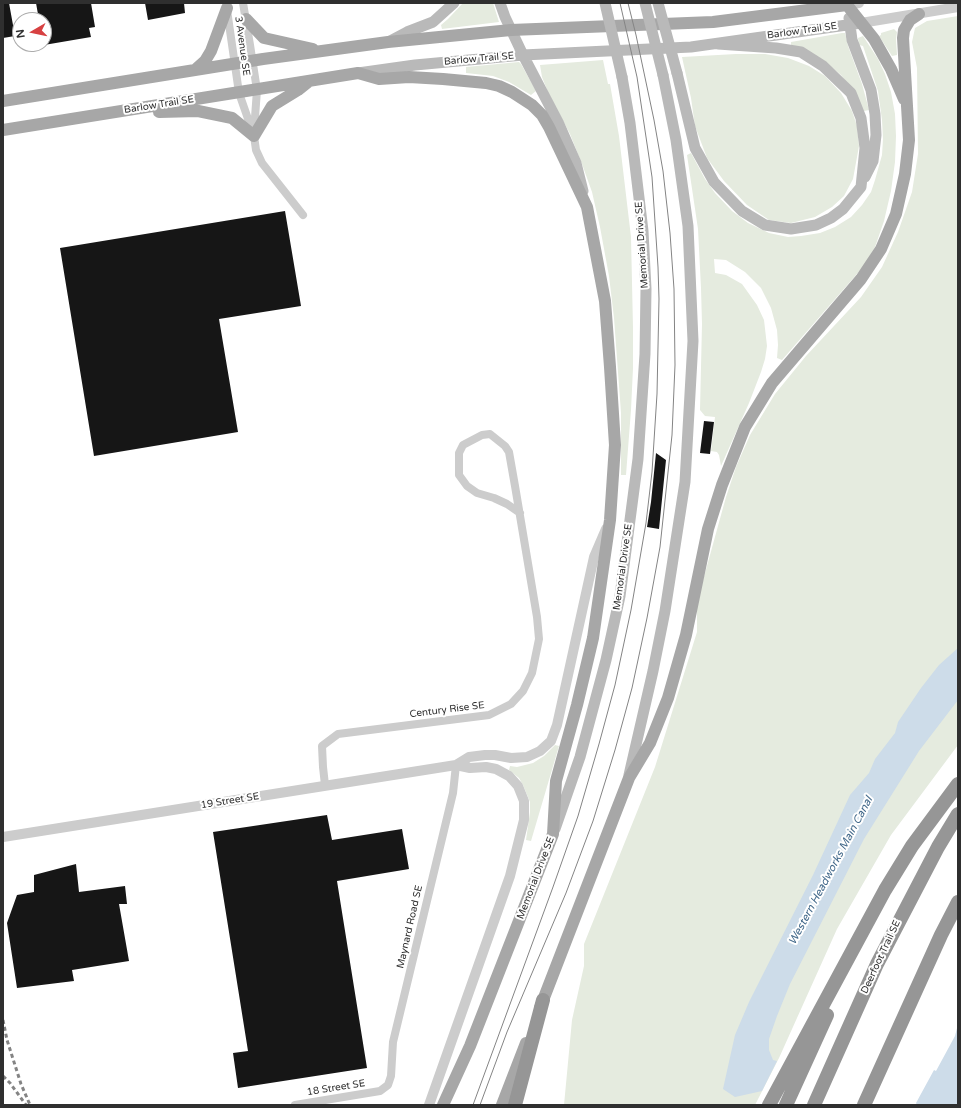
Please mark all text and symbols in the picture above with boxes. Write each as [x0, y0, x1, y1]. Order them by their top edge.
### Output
north arrow [12, 12, 52, 52]
street label: 3 Avenue SE [232, 16, 252, 76]
street label: Barlow Trail SE [766, 20, 838, 42]
text: N [14, 28, 28, 39]
street label: Barlow Trail SE [443, 50, 515, 68]
street label: Barlow Trail SE [123, 94, 195, 116]
street label: Memorial Drive SE [633, 201, 651, 289]
street label: Memorial Drive SE [611, 523, 635, 611]
street label: Century Rise SE [409, 699, 485, 721]
street label: 19 Street SE [200, 790, 260, 812]
water label: Western Headworks Main Canal [786, 795, 876, 947]
street label: Memorial Drive SE [515, 835, 557, 921]
street label: Maynard Road SE [395, 884, 425, 970]
street label: Deerfoot Trail SE [859, 918, 903, 996]
street label: 18 Street SE [306, 1077, 366, 1099]

